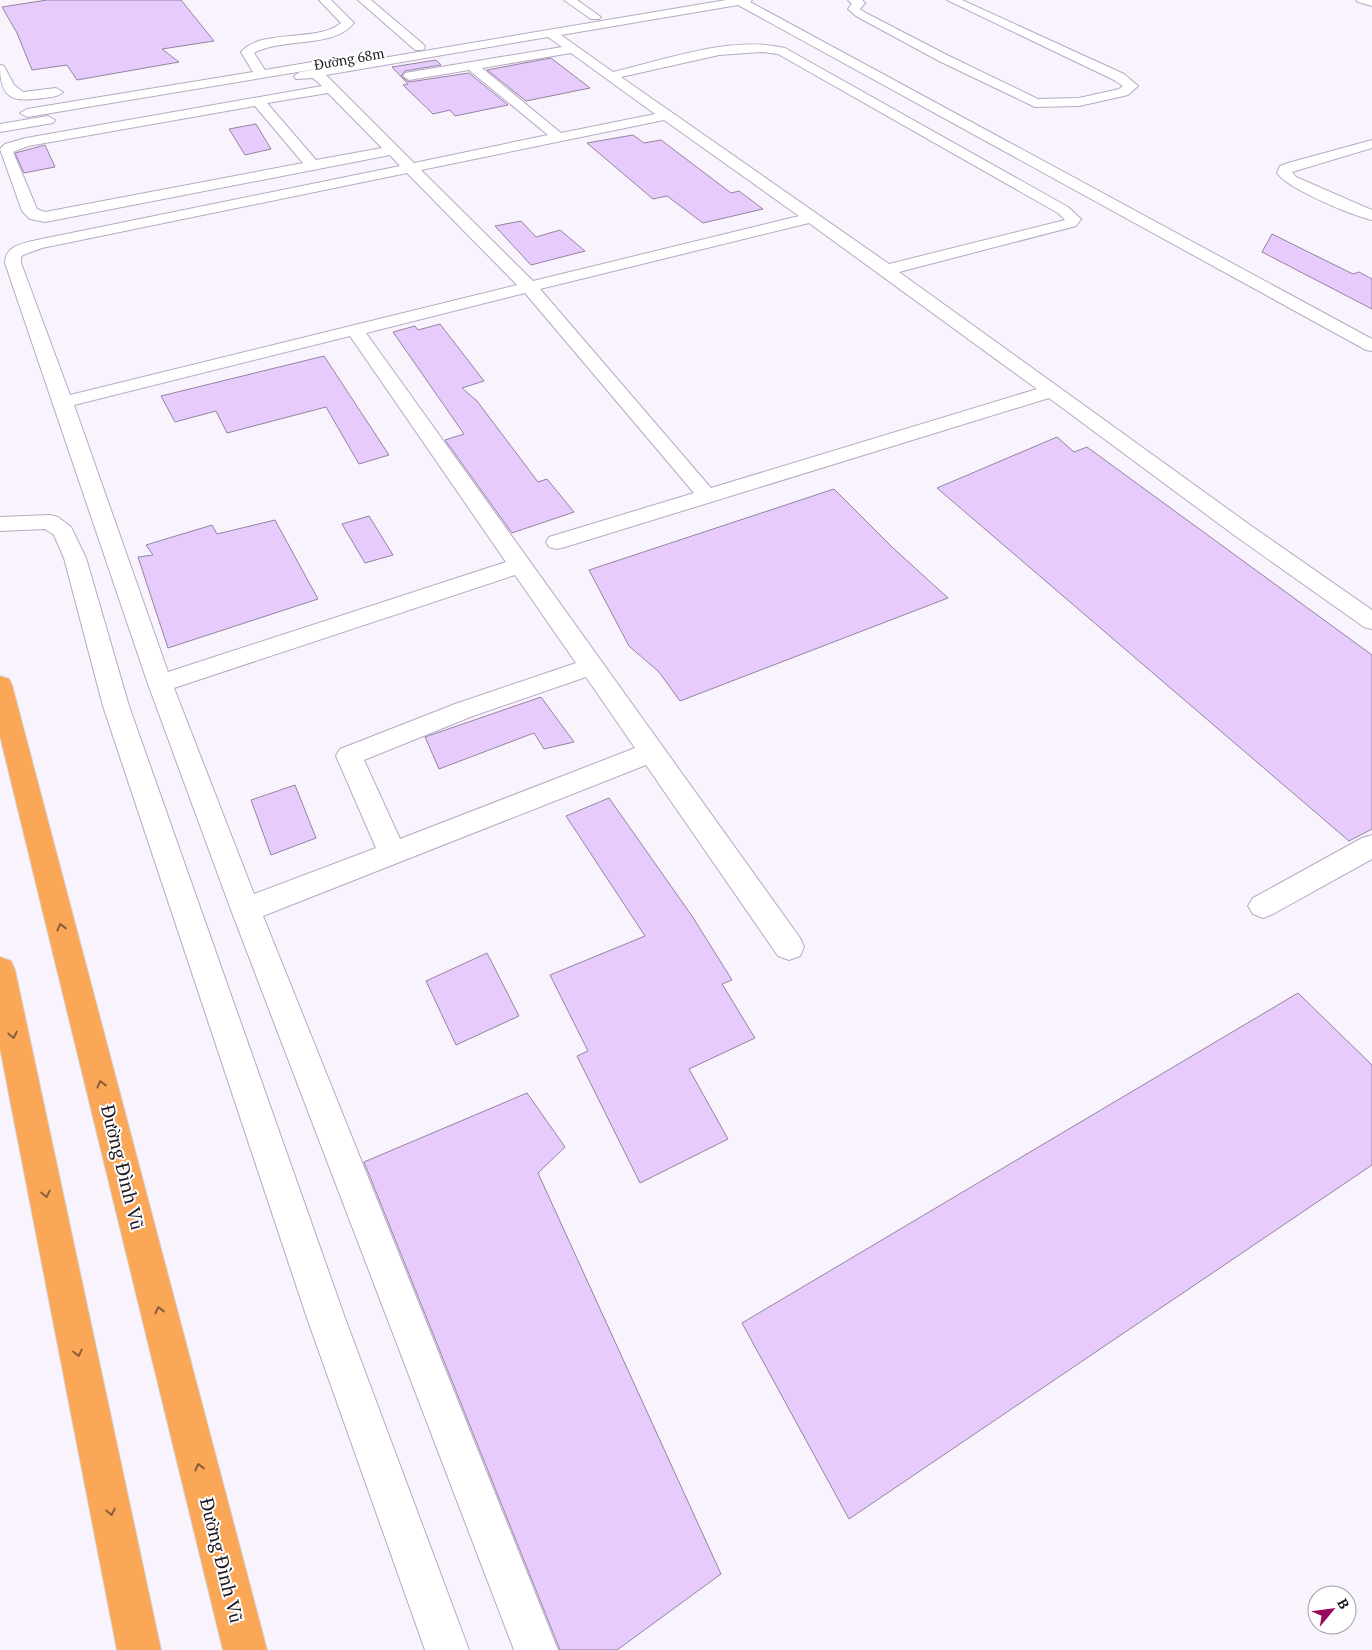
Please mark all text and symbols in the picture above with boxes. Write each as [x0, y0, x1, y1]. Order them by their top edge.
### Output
street label: Đường 68m [312, 43, 386, 74]
one-way arrow [57, 923, 67, 931]
one-way arrow [7, 1030, 18, 1039]
one-way arrow [97, 1081, 107, 1089]
street label: Đường Đình Vũ [96, 1102, 151, 1232]
one-way arrow [40, 1189, 50, 1198]
one-way arrow [154, 1306, 164, 1314]
one-way arrow [72, 1349, 83, 1358]
one-way arrow [194, 1464, 204, 1472]
street label: Đường Đình Vũ [195, 1495, 250, 1625]
one-way arrow [105, 1508, 115, 1517]
north arrow [1307, 1585, 1357, 1635]
text: B [1333, 1595, 1354, 1612]

